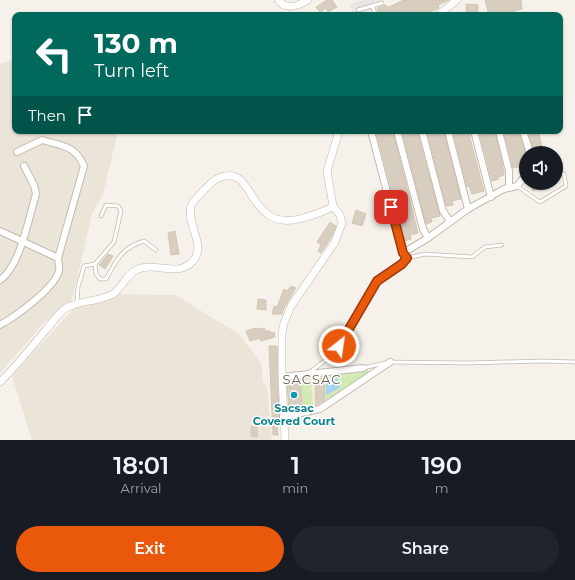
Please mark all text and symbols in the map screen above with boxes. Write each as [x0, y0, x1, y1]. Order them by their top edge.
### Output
text: 130 m [94, 26, 178, 60]
icon: left [28, 28, 80, 80]
text: Turn left [94, 60, 169, 82]
icon: arrive [74, 104, 96, 126]
text: Then [28, 106, 66, 125]
map controls [519, 146, 563, 190]
button: sound [519, 146, 563, 190]
pin [374, 190, 408, 224]
icon: arrive [380, 196, 402, 218]
position arrow [318, 325, 360, 367]
district label: SACSAC [283, 371, 341, 387]
marker: Sacsac Covered Court [289, 390, 299, 400]
place label: Sacsac Covered Court [253, 401, 336, 428]
text: 18:01 [113, 451, 169, 480]
text: 1 [291, 451, 300, 480]
text: 190 [421, 451, 462, 480]
text: Arrival [121, 480, 162, 496]
text: min [282, 480, 308, 496]
text: m [435, 480, 449, 496]
button: Exit [16, 526, 284, 572]
button: Share [292, 526, 559, 572]

